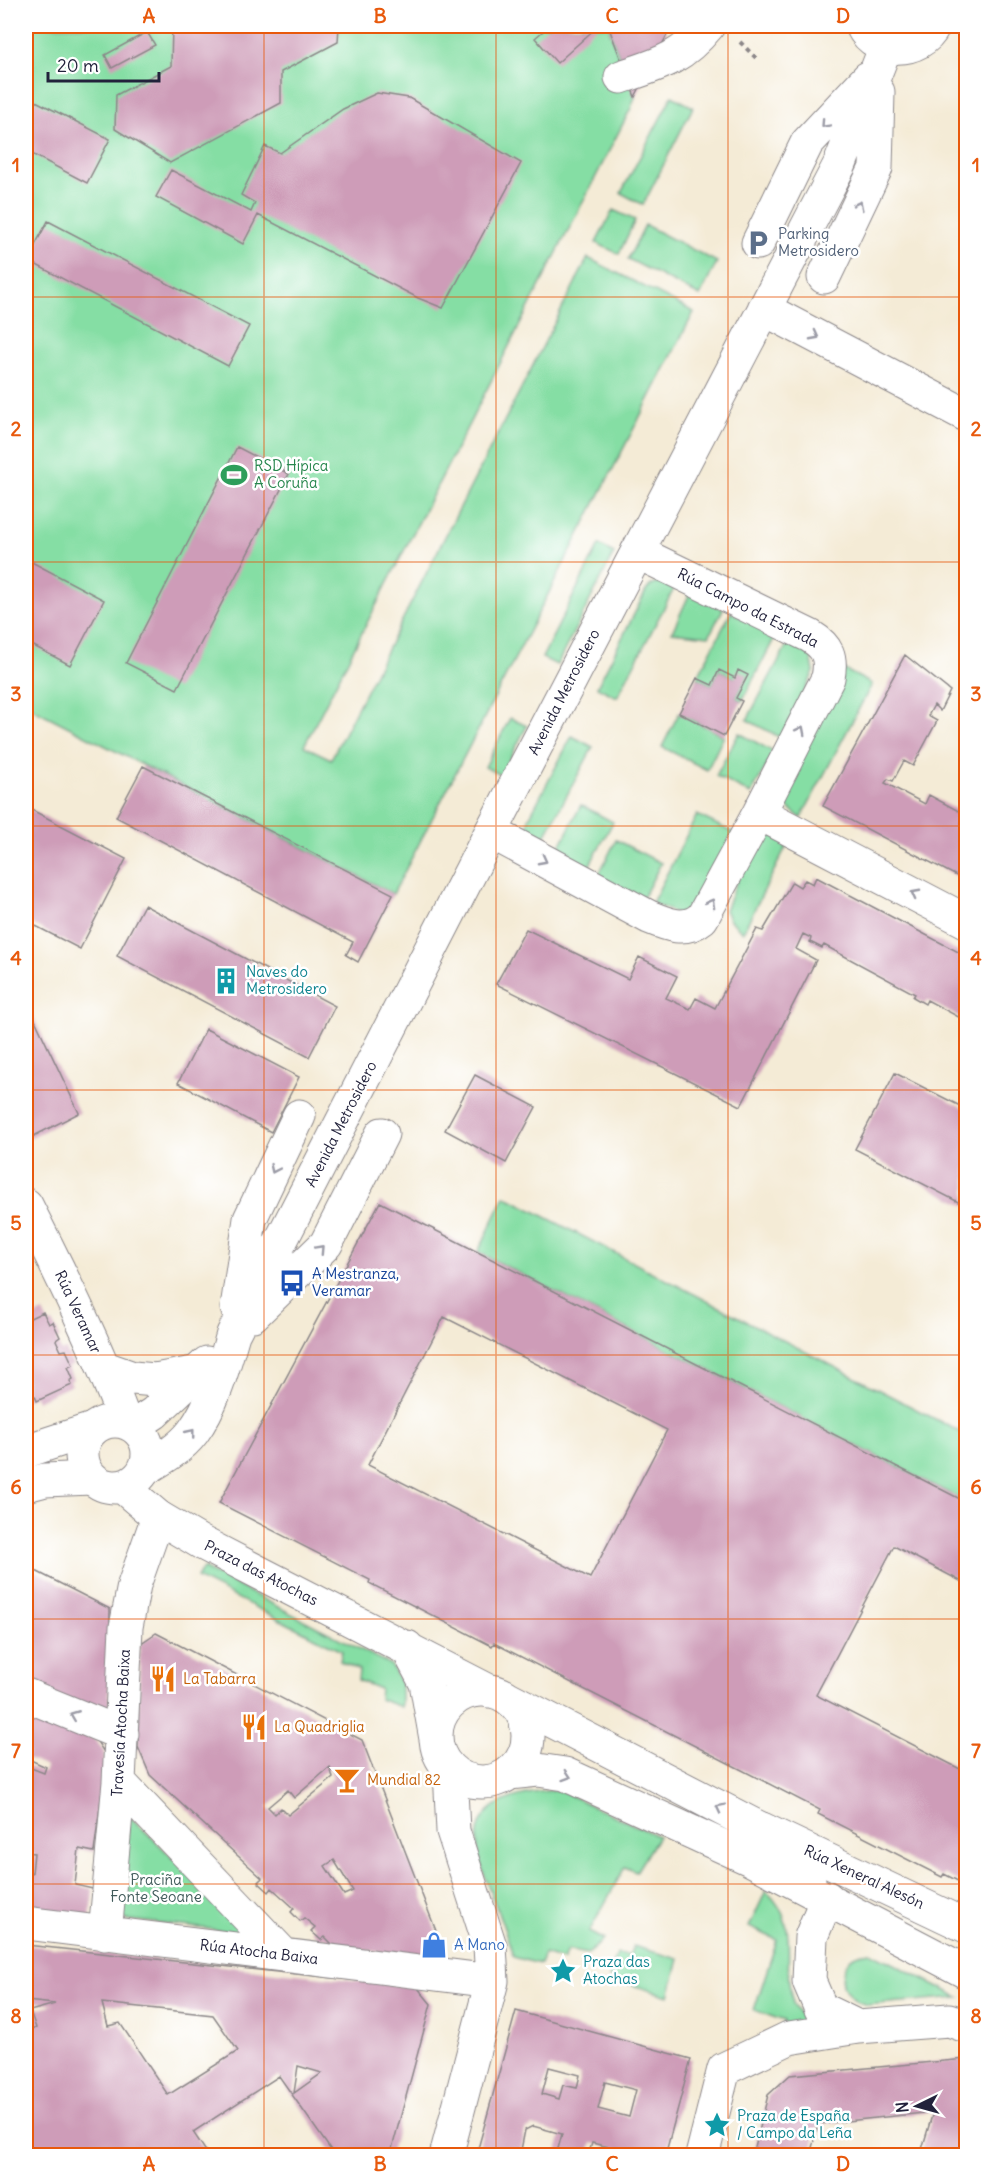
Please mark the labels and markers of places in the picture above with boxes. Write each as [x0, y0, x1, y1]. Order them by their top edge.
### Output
place label: Parking Metrosidero [778, 224, 859, 260]
parking icon: Parking Metrosidero [743, 228, 773, 258]
place label: RSD Hípica A Coruña [254, 456, 329, 492]
sports icon: RSD Hípica A Coruña [219, 460, 249, 490]
place label: Naves do Metrosidero [246, 962, 327, 998]
building icon: Naves do Metrosidero [211, 966, 241, 996]
place label: A Mestranza, Veramar [312, 1264, 399, 1300]
bus stop icon: A Mestranza, Veramar [277, 1268, 307, 1298]
restaurant icon: La Tabarra [148, 1664, 178, 1694]
place label: La Tabarra [183, 1669, 257, 1688]
restaurant icon: La Quadriglia [239, 1712, 269, 1742]
place label: La Quadriglia [274, 1717, 365, 1736]
bar icon: Mundial 82 [332, 1765, 362, 1795]
place label: Mundial 82 [367, 1770, 441, 1789]
shop icon: A Mano [419, 1930, 449, 1960]
place label: A Mano [454, 1935, 505, 1954]
place label: Praza das Atochas [583, 1952, 650, 1988]
place icon: Praza das Atochas [548, 1956, 578, 1986]
place label: Praza de España / Campo da Leña [737, 2106, 852, 2142]
place icon: Praza de España / Campo da Leña [702, 2110, 732, 2140]

